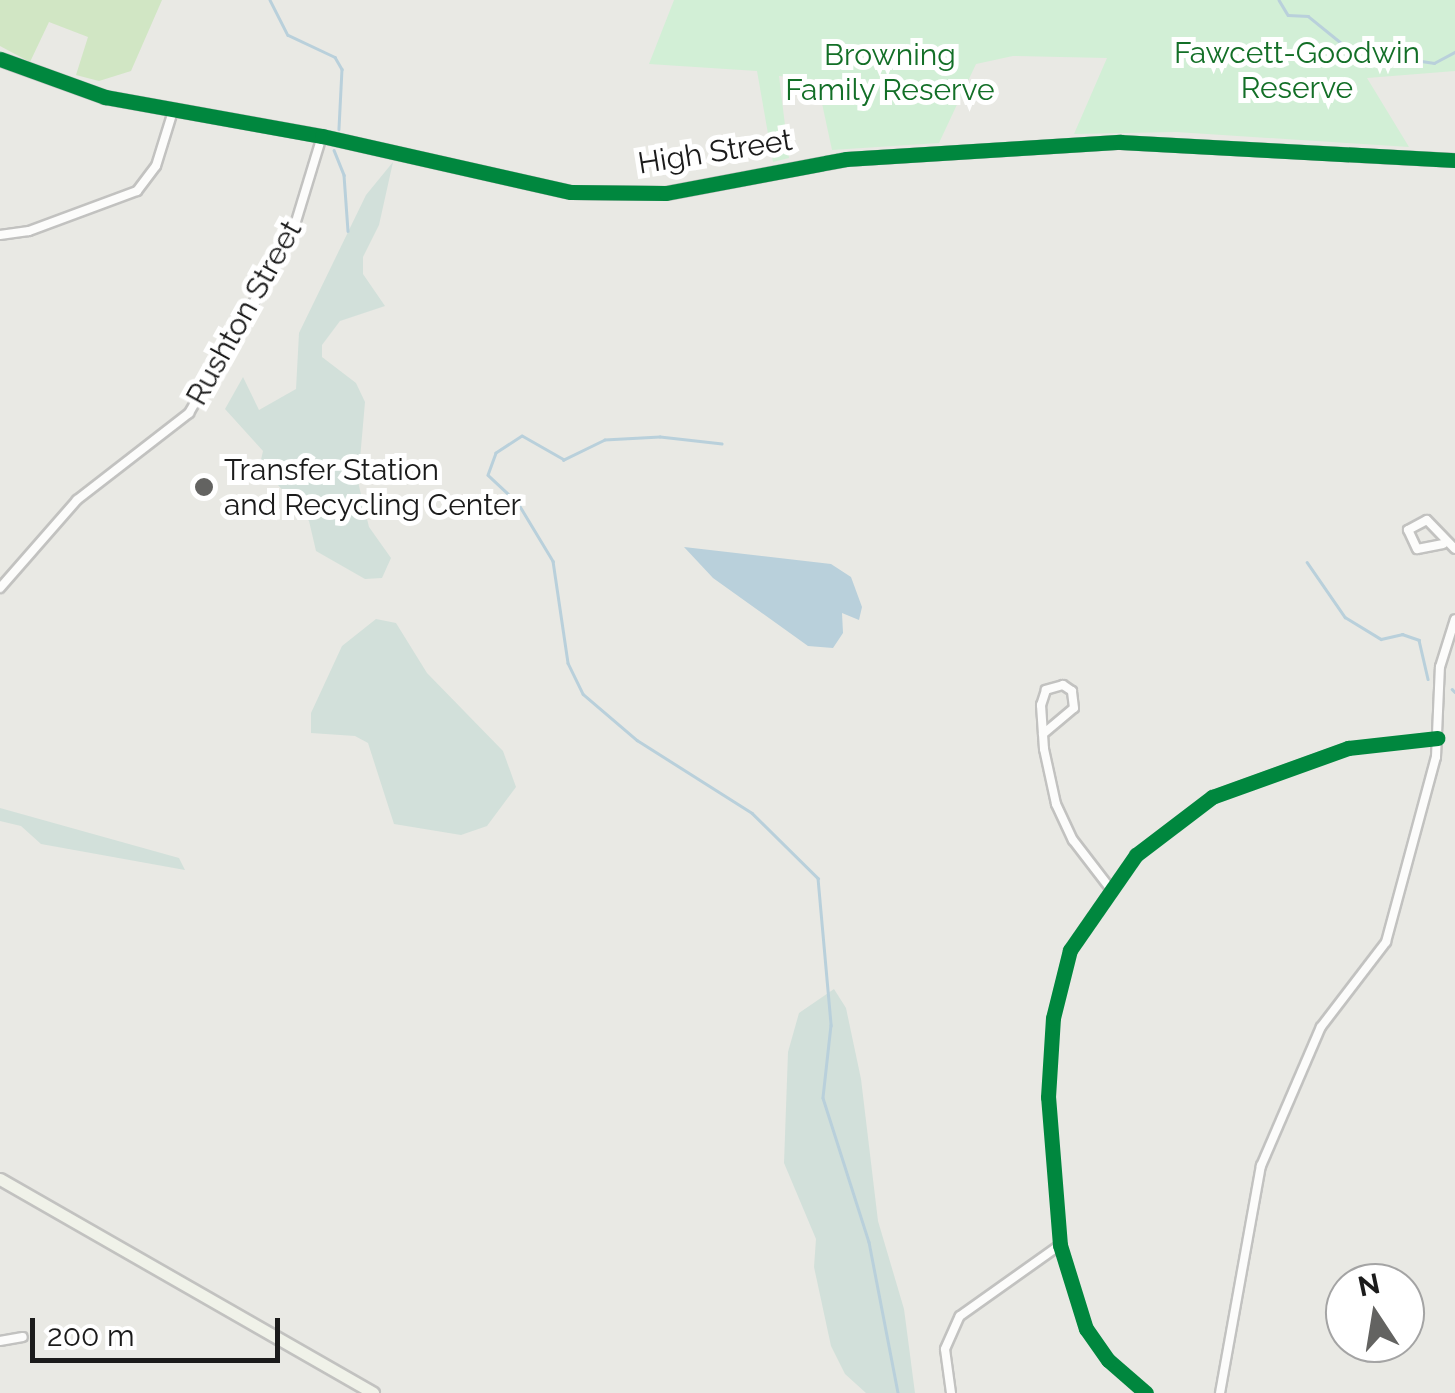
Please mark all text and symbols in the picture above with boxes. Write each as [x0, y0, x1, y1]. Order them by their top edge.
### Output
park label: Fawcett-Goodwin Reserve [1174, 35, 1420, 106]
park label: Browning Family Reserve [785, 37, 995, 108]
street label: High Street [635, 122, 795, 182]
street label: Rushton Street [179, 215, 309, 411]
place label: Transfer Station and Recycling Center [224, 452, 521, 522]
marker: Transfer Station and Recycling Center [193, 476, 215, 498]
north arrow [1325, 1263, 1425, 1363]
text: N [1355, 1267, 1383, 1303]
scale bar [35, 1298, 285, 1360]
text: 200 m [47, 1318, 135, 1353]

